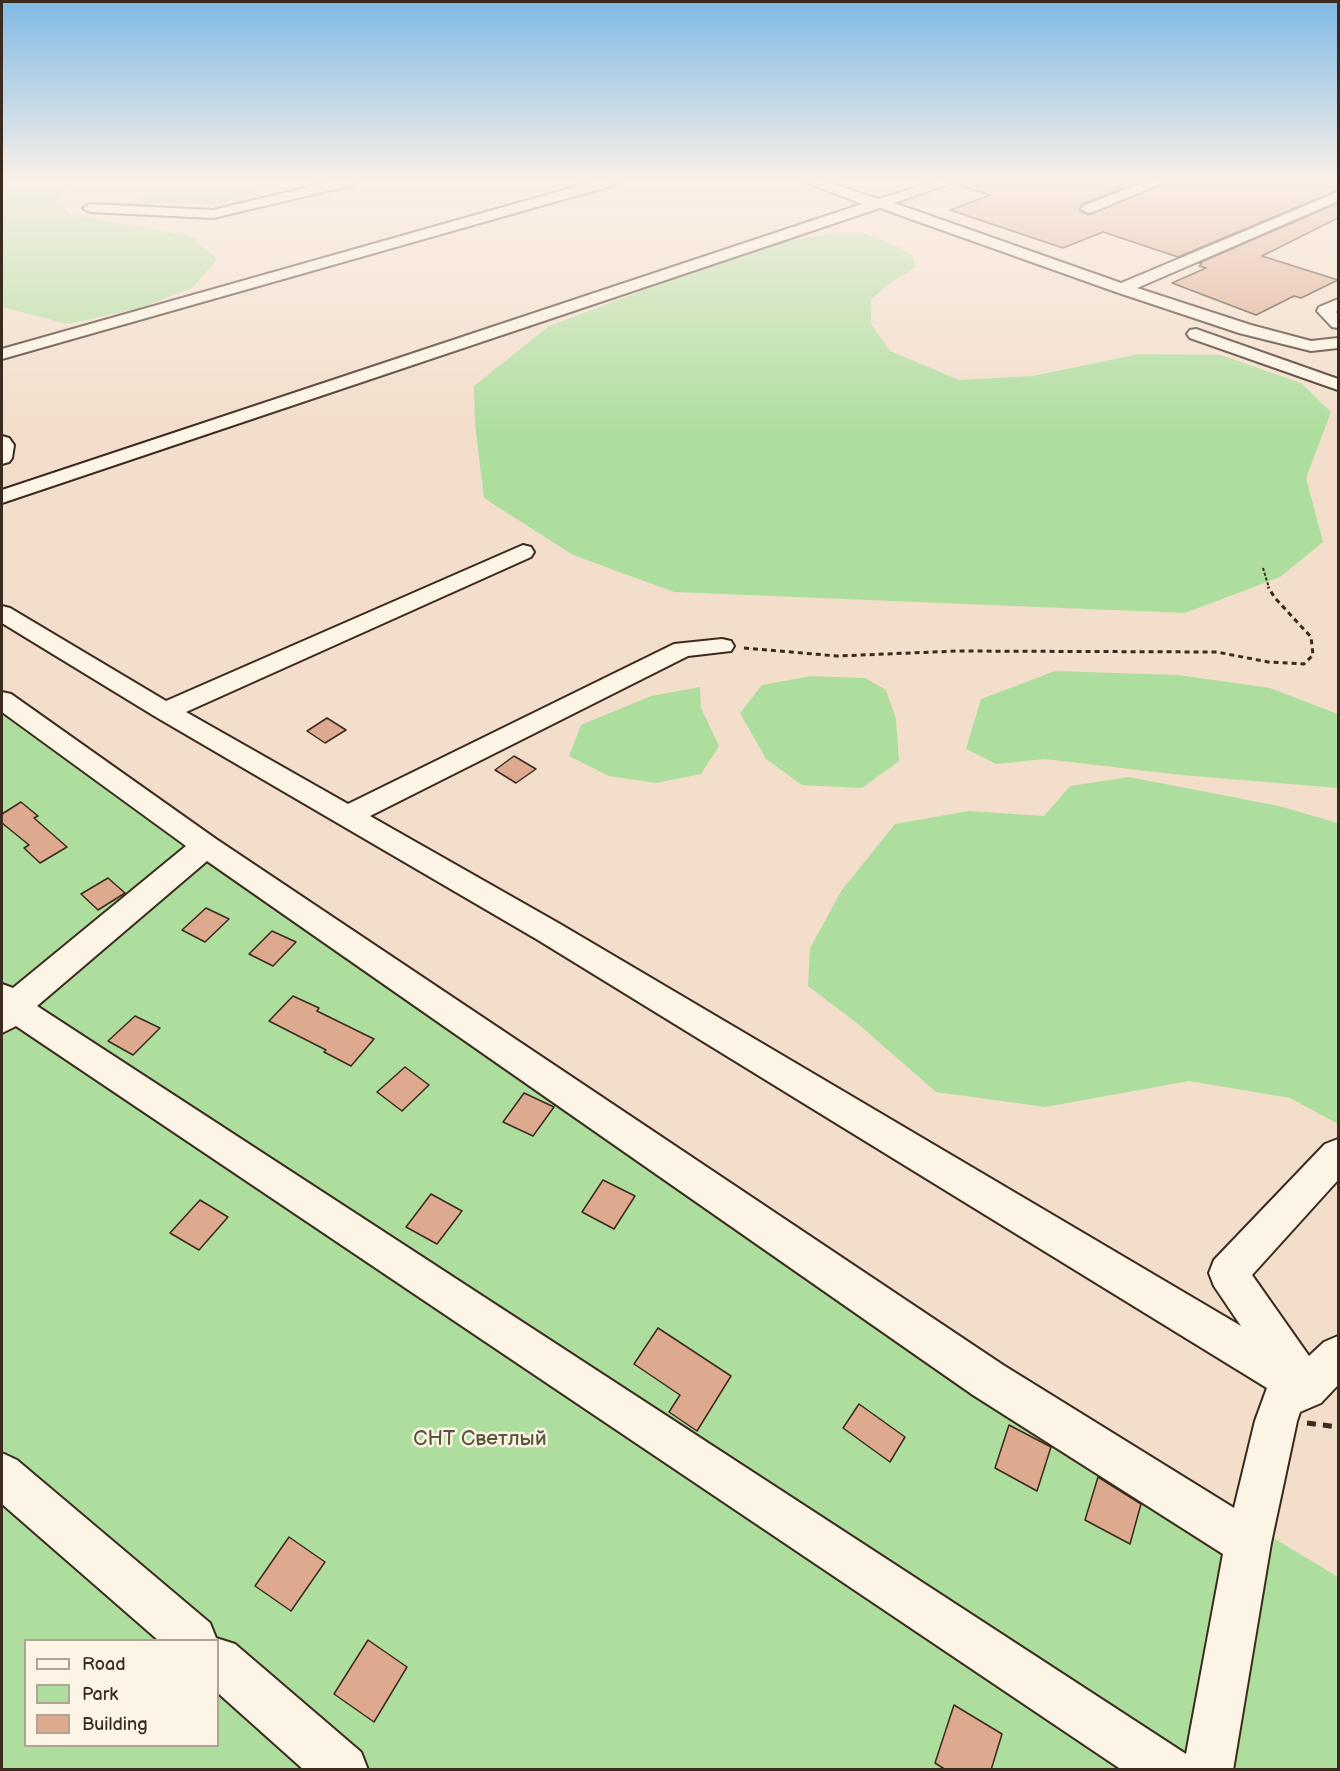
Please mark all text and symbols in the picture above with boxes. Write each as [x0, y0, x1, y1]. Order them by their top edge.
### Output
park label: СНТ Светлый [413, 1427, 547, 1453]
legend [24, 1639, 219, 1747]
text: Road [82, 1654, 126, 1675]
text: Park [82, 1684, 118, 1705]
text: Building [82, 1714, 148, 1735]

